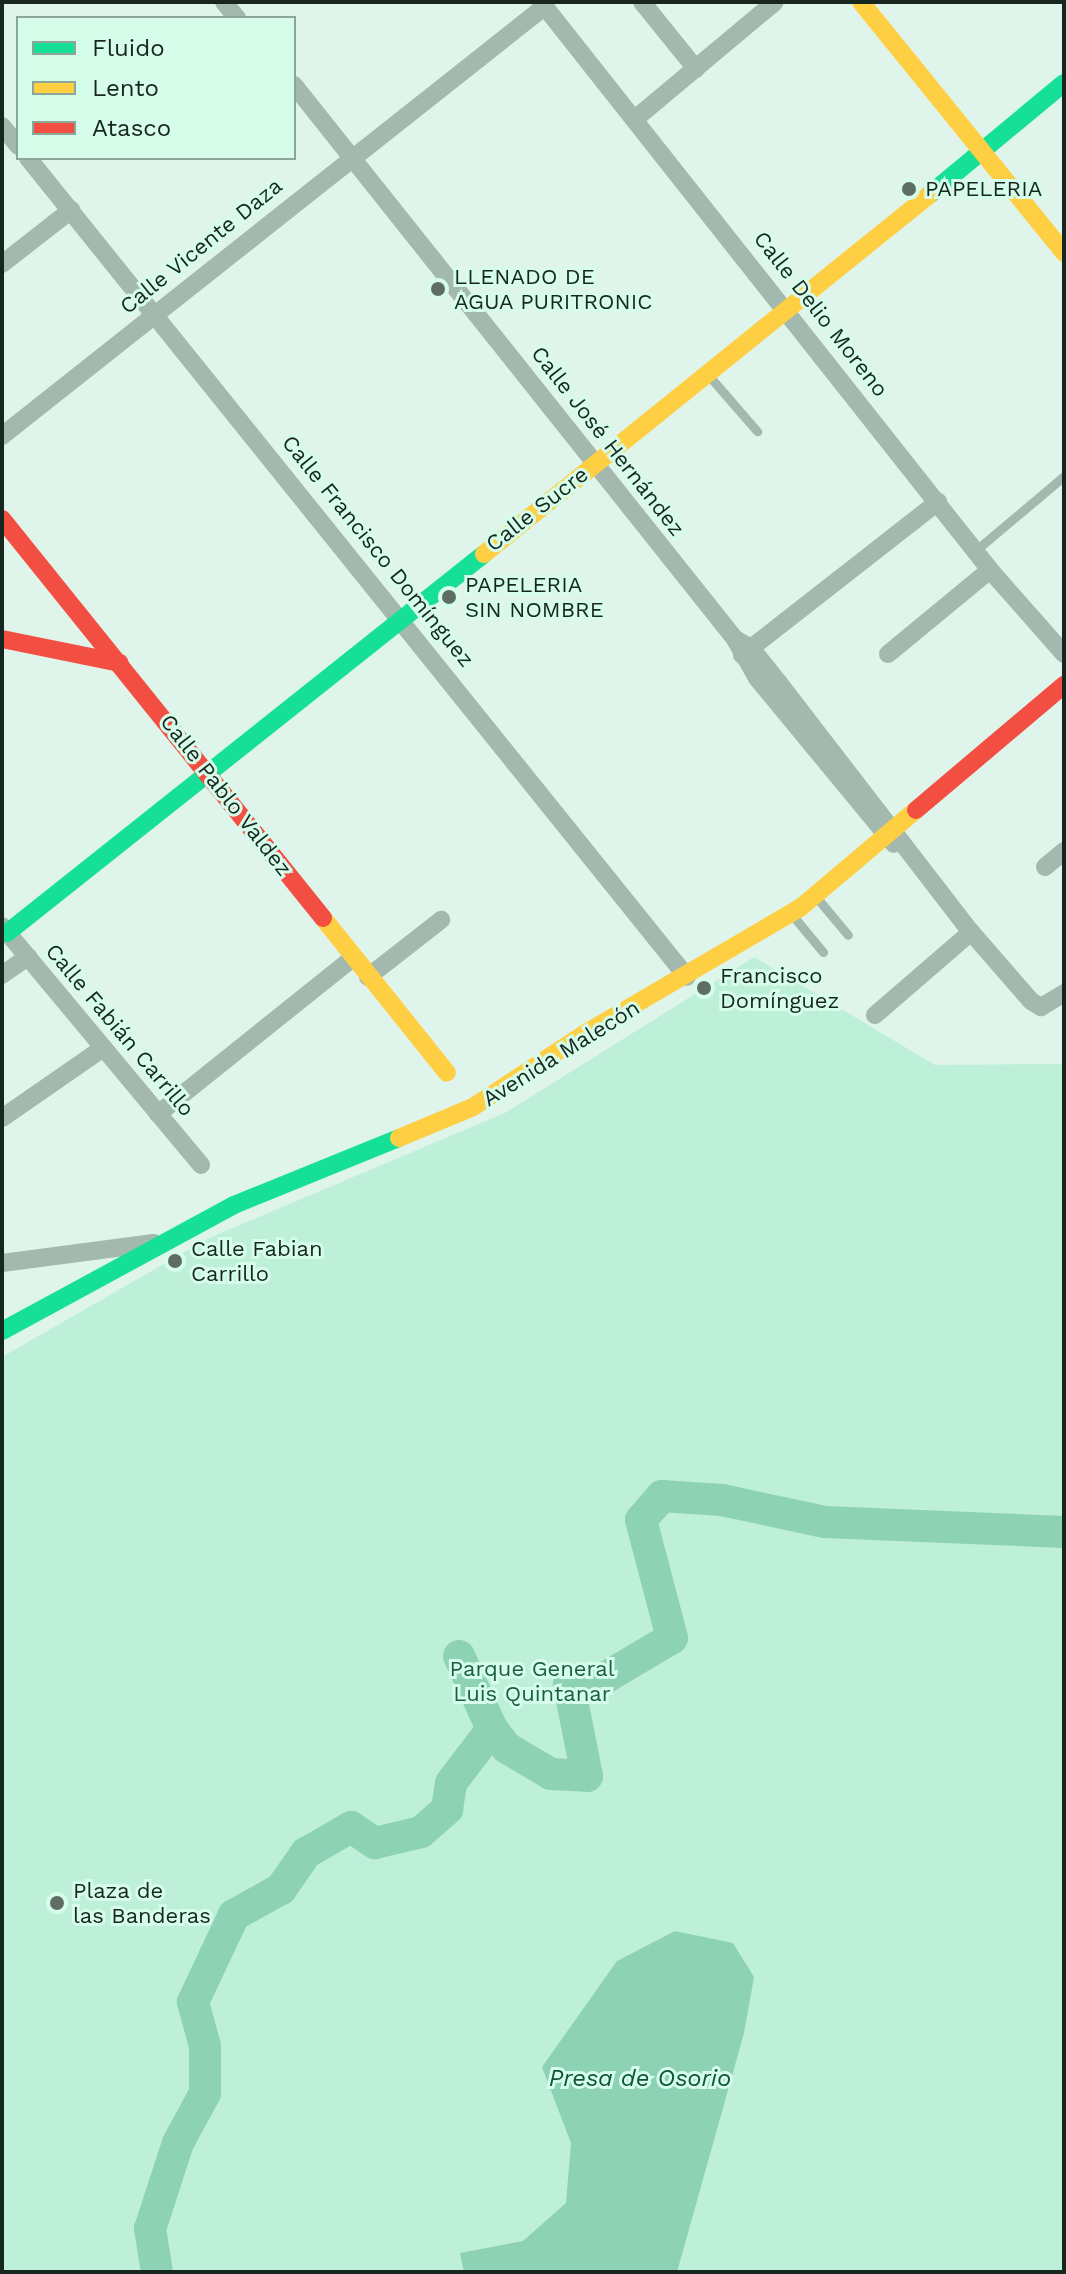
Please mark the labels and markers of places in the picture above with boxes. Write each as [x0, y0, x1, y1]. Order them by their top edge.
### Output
place label: PAPELERIA [925, 176, 1042, 202]
marker: PAPELERIA [900, 180, 918, 198]
place label: LLENADO DE AGUA PURITRONIC [454, 263, 653, 314]
marker: LLENADO DE AGUA PURITRONIC [429, 280, 447, 298]
place label: PAPELERIA SIN NOMBRE [465, 571, 604, 622]
marker: PAPELERIA SIN NOMBRE [440, 588, 458, 606]
place label: Francisco Domínguez [720, 962, 839, 1014]
marker: Francisco Domínguez [695, 979, 713, 997]
place label: Calle Fabian Carrillo [191, 1235, 323, 1286]
marker: Calle Fabian Carrillo [166, 1252, 184, 1270]
place label: Plaza de las Banderas [73, 1877, 211, 1928]
marker: Plaza de las Banderas [48, 1894, 66, 1912]

